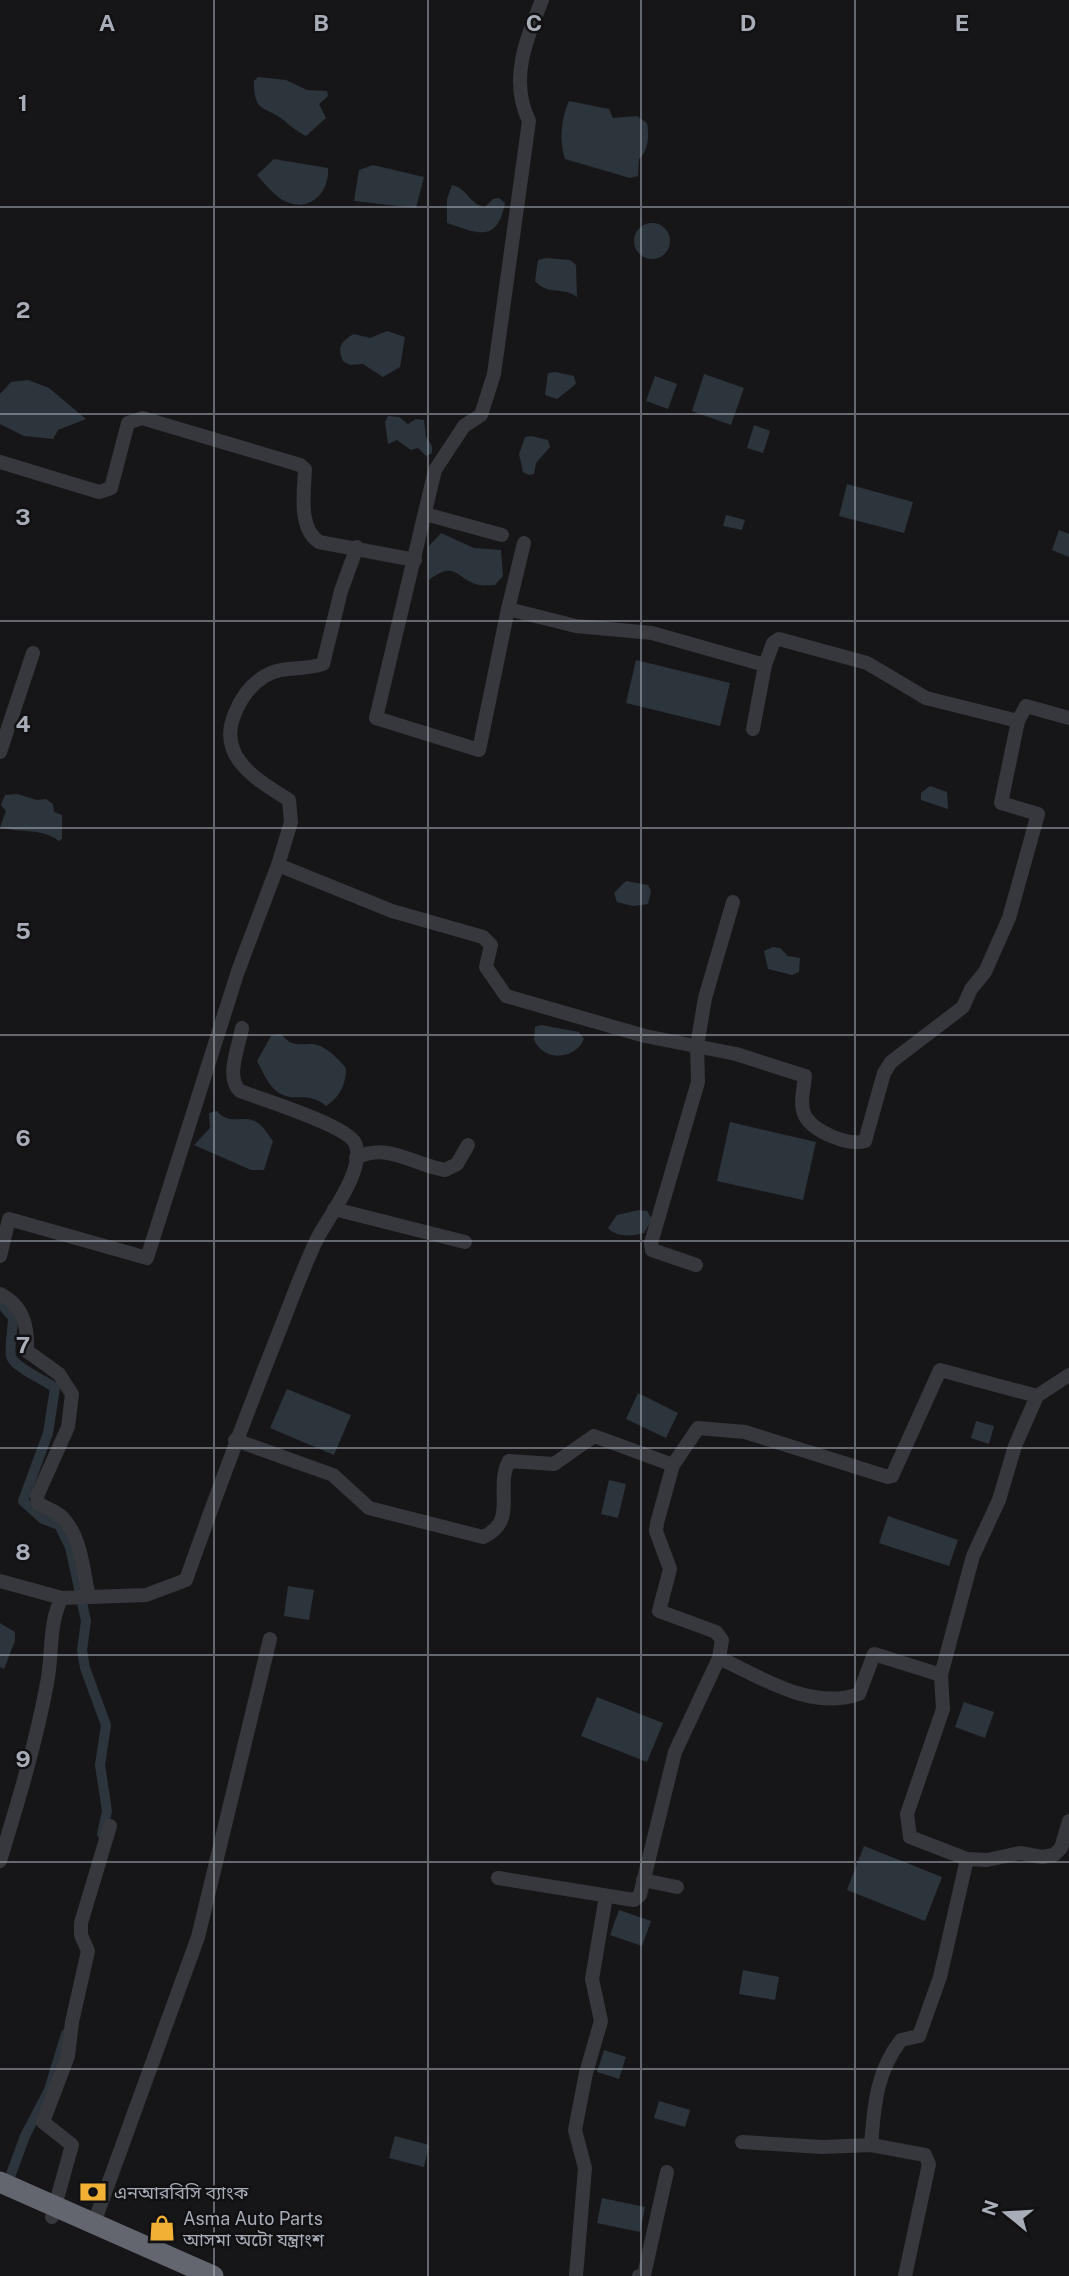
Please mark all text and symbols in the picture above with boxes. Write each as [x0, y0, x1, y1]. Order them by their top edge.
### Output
text: A [99, 9, 116, 36]
text: B [313, 9, 329, 36]
text: C [526, 9, 542, 36]
text: D [740, 9, 756, 36]
text: E [955, 9, 969, 36]
text: 1 [18, 89, 28, 116]
text: 2 [16, 296, 30, 323]
text: 3 [15, 503, 31, 530]
text: 4 [15, 710, 31, 737]
text: 5 [15, 917, 31, 944]
text: 6 [15, 1124, 31, 1151]
text: 7 [16, 1331, 30, 1358]
text: 8 [15, 1538, 31, 1565]
text: 9 [15, 1745, 31, 1772]
bank icon: এনআরবিসি ব্যাংক [78, 2177, 108, 2207]
north arrow [971, 2178, 1041, 2248]
place label: এনআরবিসি ব্যাংক [114, 2182, 249, 2203]
text: N [977, 2197, 1003, 2218]
place label: Asma Auto Parts আসমা অটো যন্ত্রাংশ [182, 2208, 325, 2250]
shop icon: Asma Auto Parts আসমা অটো যন্ত্রাংশ [147, 2213, 177, 2243]

